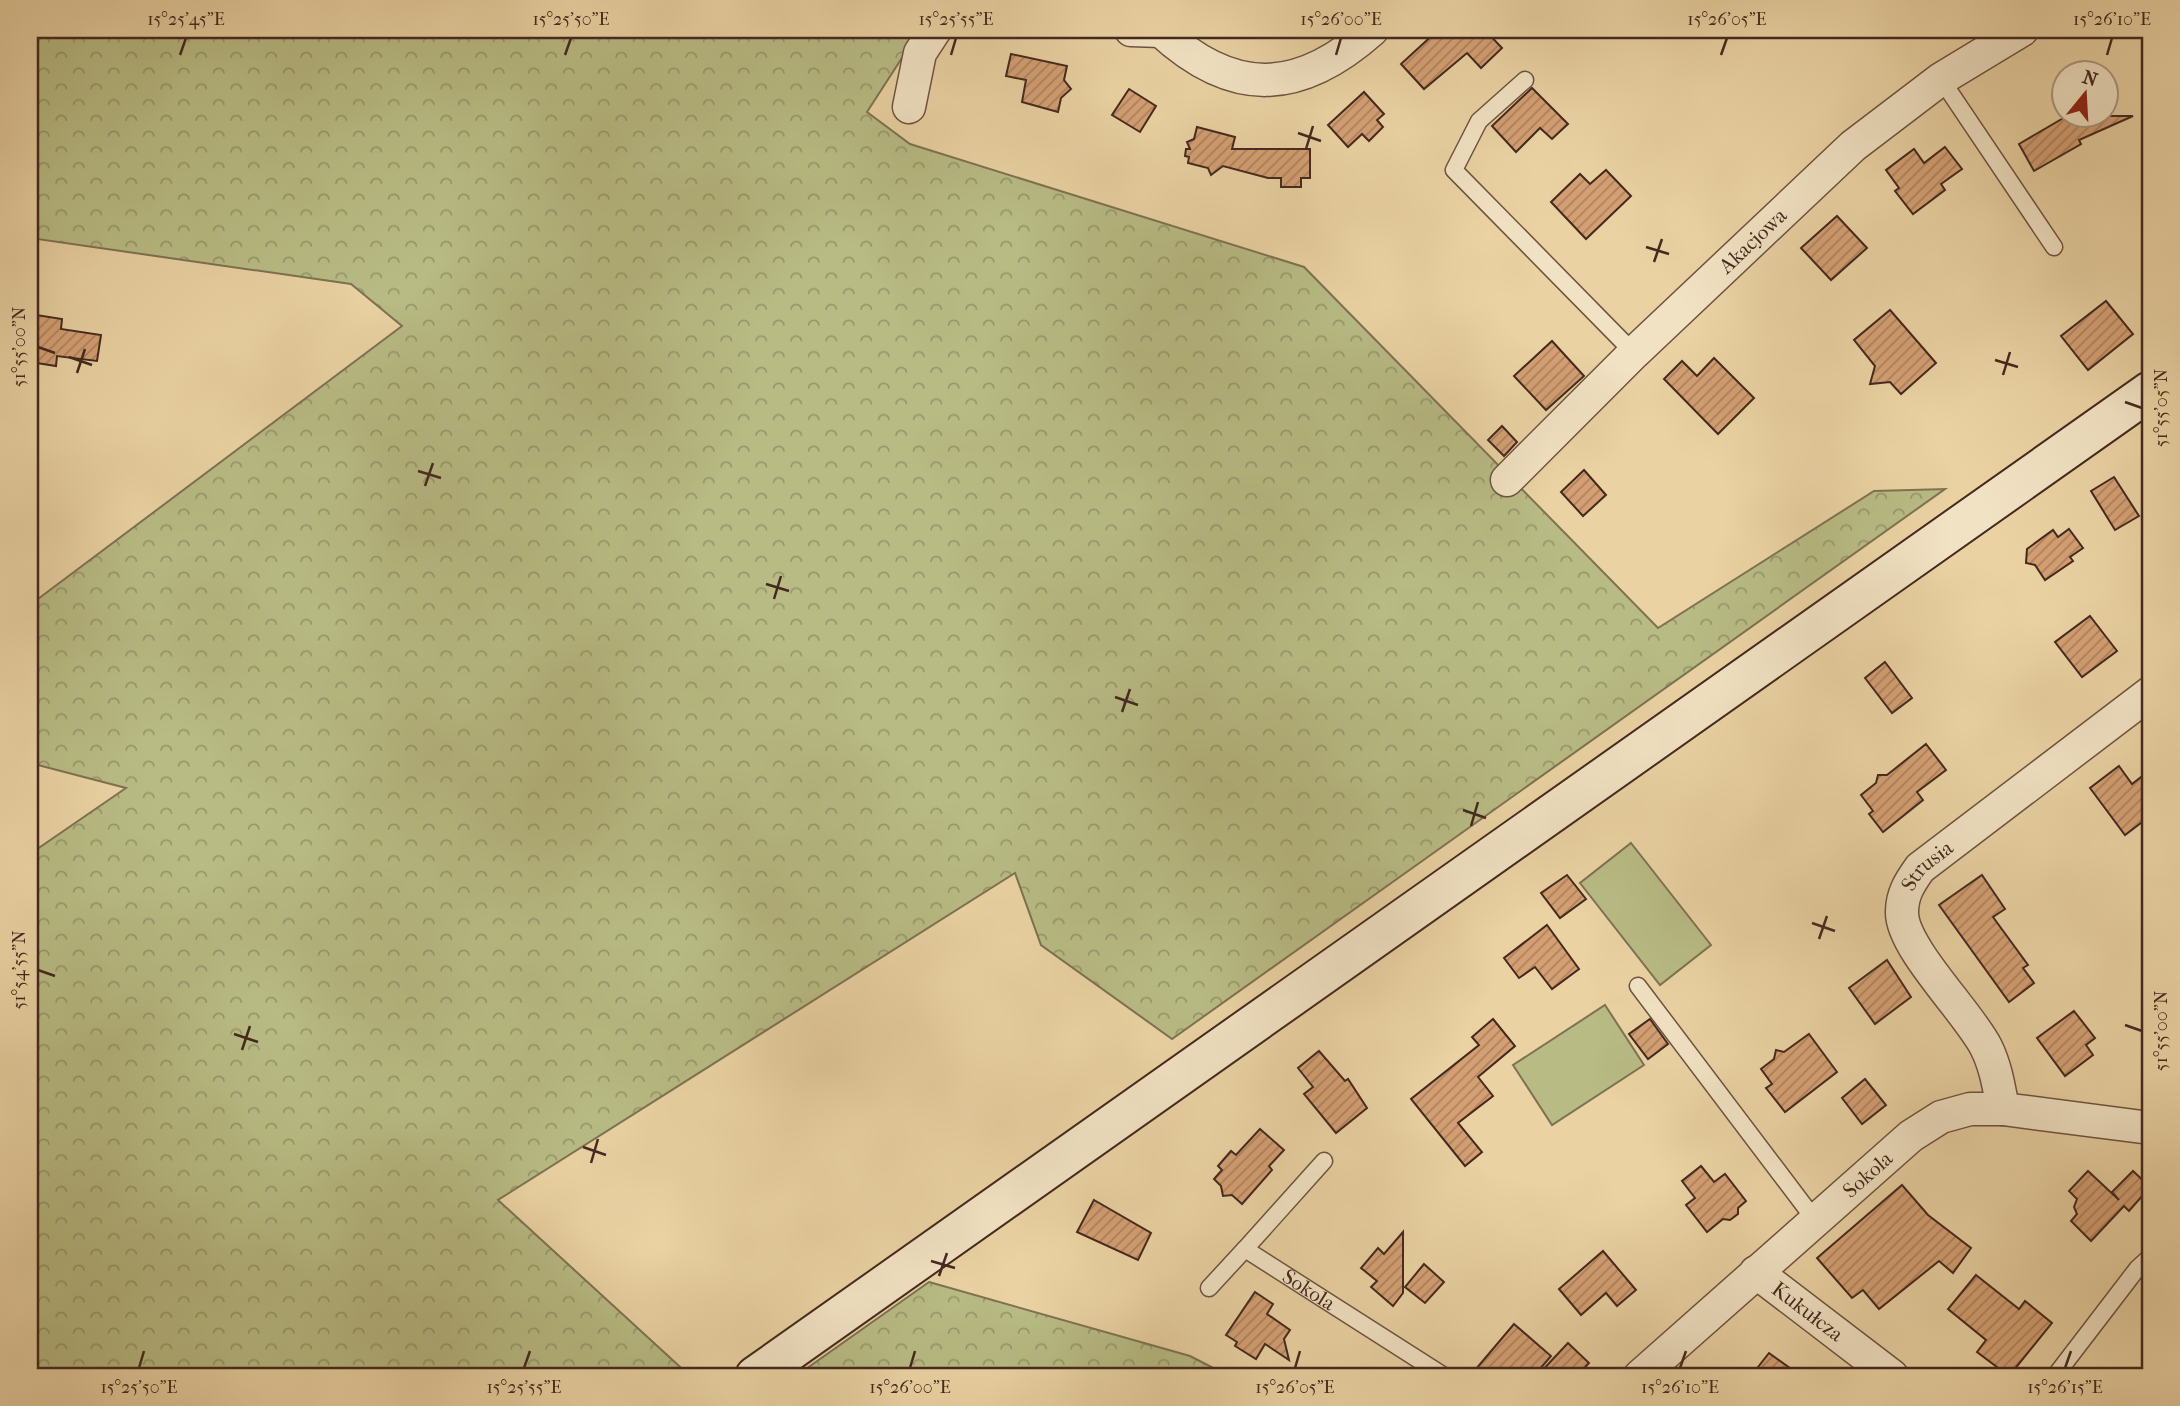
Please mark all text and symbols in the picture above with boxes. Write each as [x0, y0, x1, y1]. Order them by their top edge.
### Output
text: 15°25'45"E [147, 9, 225, 30]
text: 15°25'50"E [532, 9, 610, 30]
text: 15°25'55"E [918, 9, 994, 30]
text: 15°26'00"E [1300, 9, 1382, 30]
text: 15°26'05"E [1687, 9, 1767, 30]
text: 15°26'10"E [2073, 9, 2151, 30]
north arrow [2050, 60, 2120, 130]
text: N [2080, 66, 2101, 92]
street label: Akacjowa [1713, 203, 1792, 279]
text: 51°55'00"N [9, 306, 30, 387]
text: 51°55'05"N [2151, 368, 2172, 447]
street label: Strusia [1896, 835, 1958, 895]
text: 51°54'55"N [9, 930, 30, 1010]
text: 51°55'00"N [2151, 990, 2172, 1071]
street label: Sokola [1838, 1146, 1897, 1203]
street label: Sokola [1278, 1264, 1340, 1316]
street label: Kukułcza [1767, 1277, 1848, 1347]
text: 15°25'50"E [100, 1377, 178, 1398]
text: 15°25'55"E [486, 1377, 562, 1398]
text: 15°26'00"E [869, 1377, 951, 1398]
text: 15°26'05"E [1255, 1377, 1335, 1398]
text: 15°26'10"E [1641, 1377, 1719, 1398]
text: 15°26'15"E [2027, 1377, 2103, 1398]

